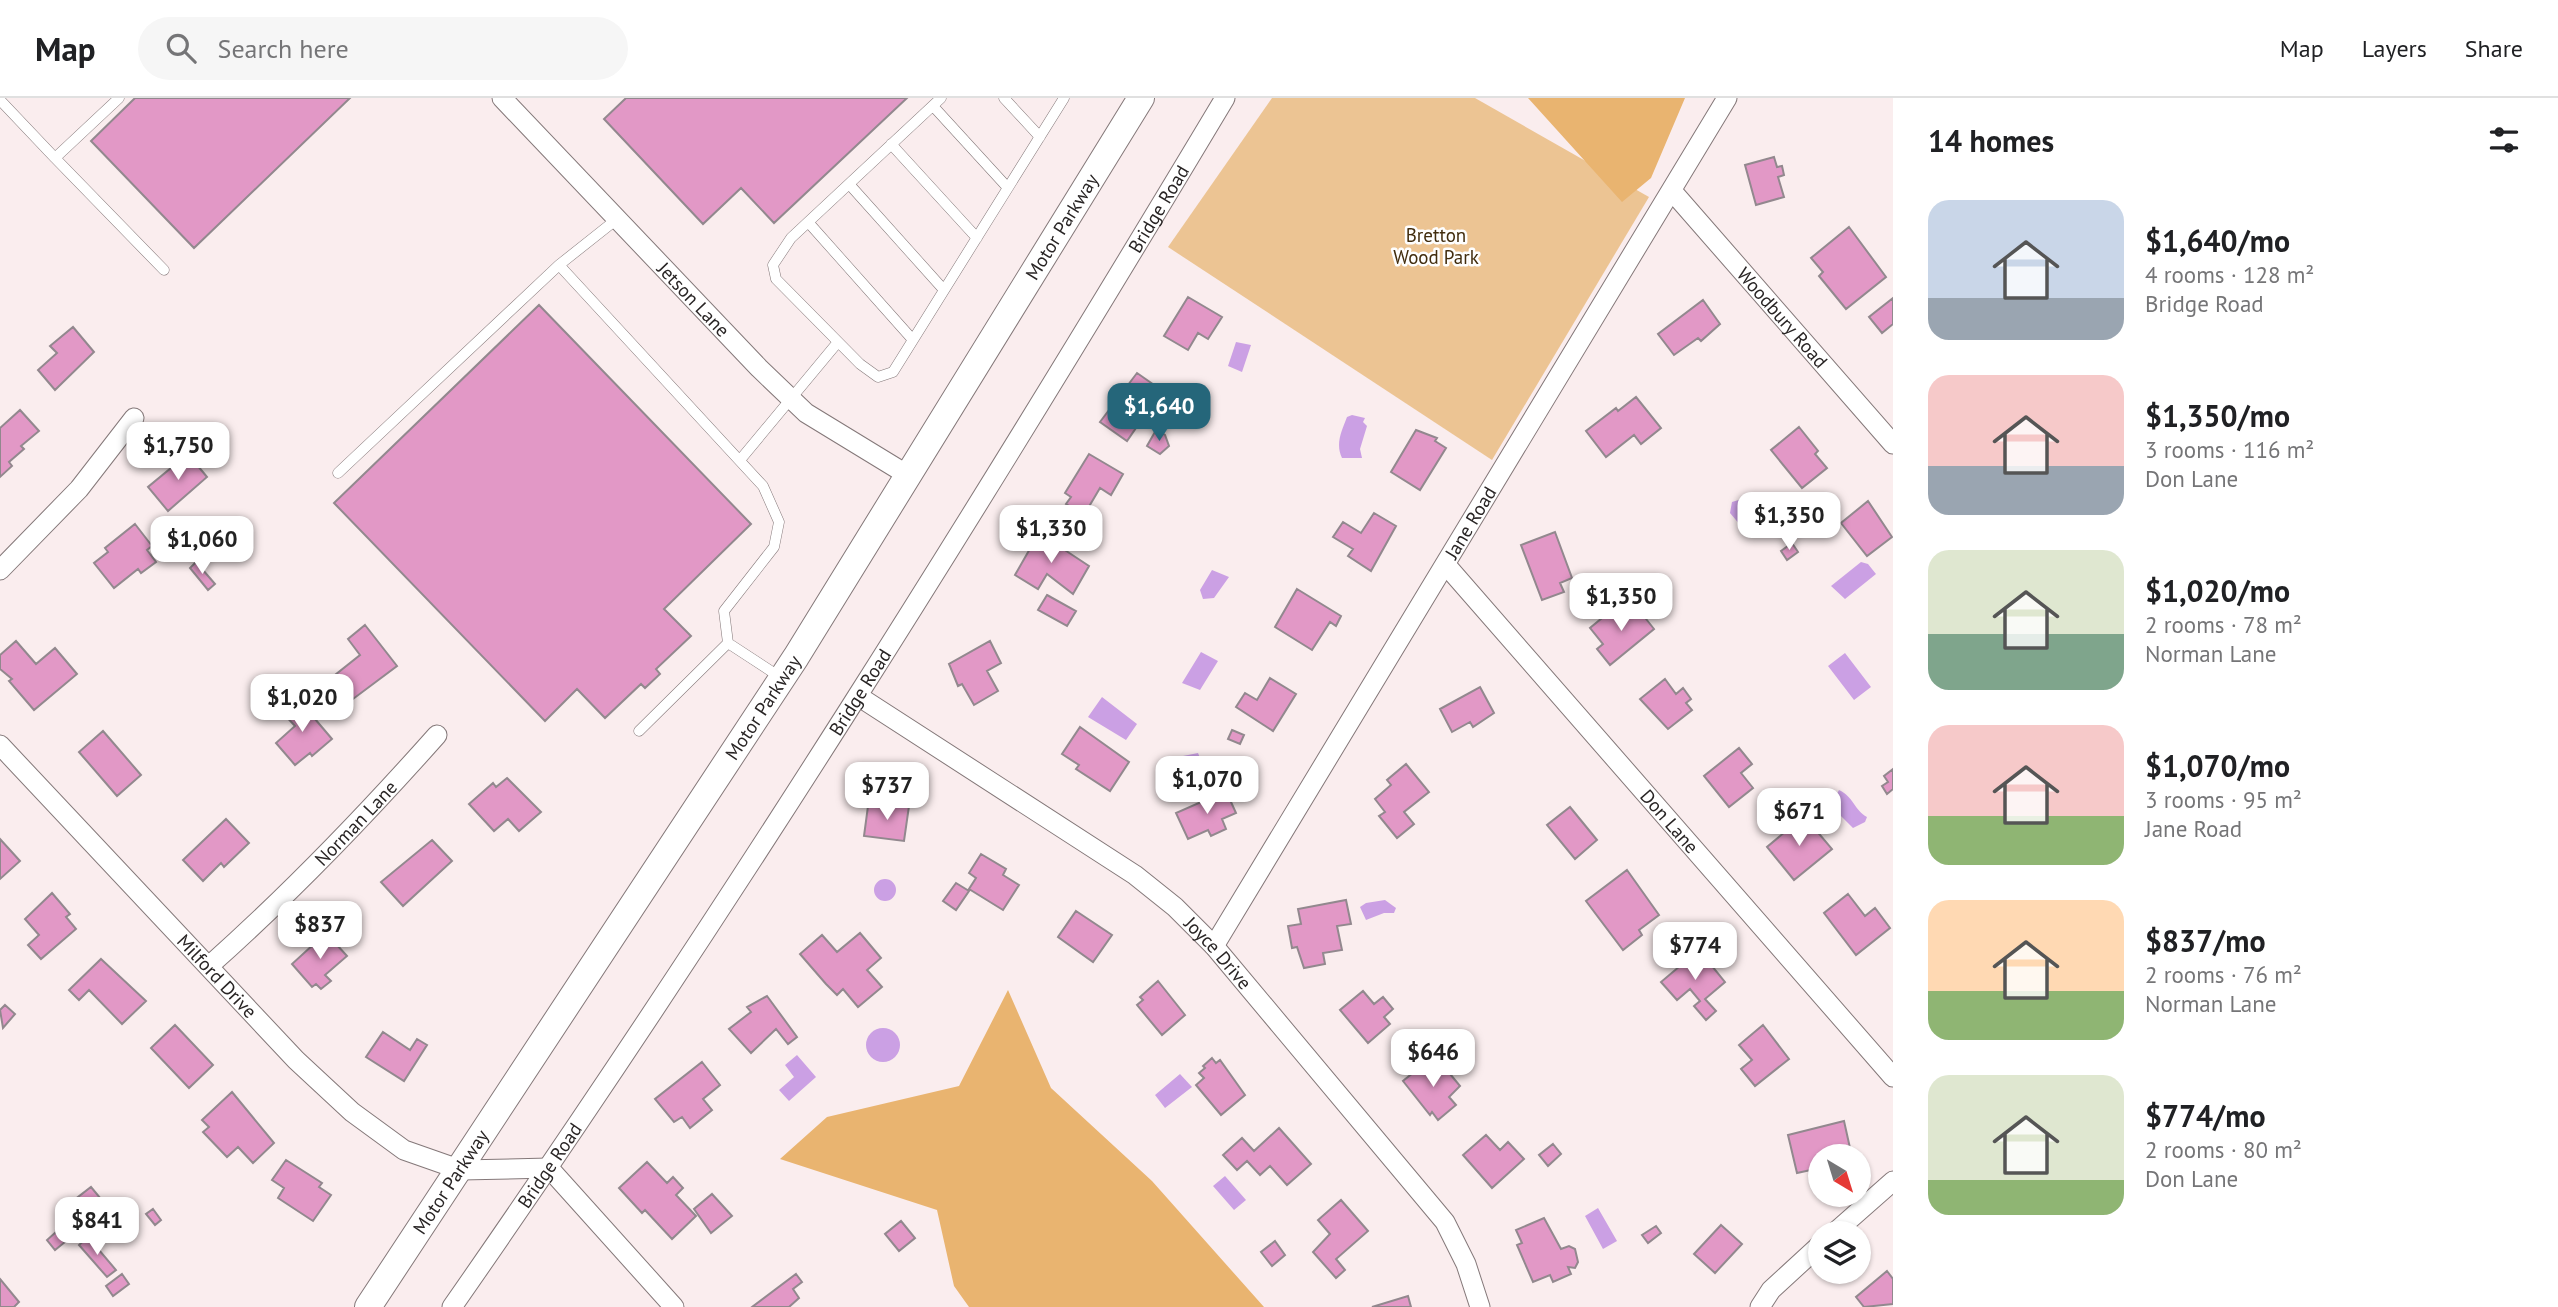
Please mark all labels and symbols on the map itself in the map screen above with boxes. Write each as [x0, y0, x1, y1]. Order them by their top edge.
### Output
street label: Bridge Road [1123, 161, 1194, 257]
street label: Motor Parkway [1020, 169, 1104, 284]
park label: Bretton Wood Park [1393, 223, 1479, 269]
street label: Jetson Lane [652, 256, 735, 342]
street label: Woodbury Road [1732, 262, 1833, 373]
pin: $1,640 [1102, 384, 1216, 443]
pin: $1,750 [121, 422, 235, 482]
street label: Jane Road [1439, 482, 1501, 564]
pin: $1,350 [1732, 492, 1846, 552]
pin: $1,330 [994, 505, 1108, 565]
pin: $1,060 [145, 517, 259, 576]
pin: $1,350 [1564, 574, 1678, 633]
street label: Bridge Road [823, 644, 896, 740]
street label: Motor Parkway [720, 650, 806, 764]
pin: $1,020 [245, 674, 359, 734]
pin: $1,070 [1150, 756, 1264, 816]
pin: $737 [846, 762, 928, 822]
street label: Norman Lane [310, 775, 402, 871]
street label: Don Lane [1635, 784, 1704, 858]
pin: $671 [1758, 788, 1840, 848]
pin: $837 [279, 902, 361, 961]
street label: Joyce Drive [1179, 911, 1257, 994]
pin: $774 [1654, 922, 1736, 982]
street label: Milford Drive [172, 929, 262, 1023]
pin: $646 [1392, 1030, 1474, 1089]
street label: Bridge Road [512, 1118, 587, 1213]
street label: Motor Parkway [407, 1125, 494, 1239]
north arrow [1808, 1144, 1871, 1208]
pin: $841 [56, 1198, 138, 1257]

